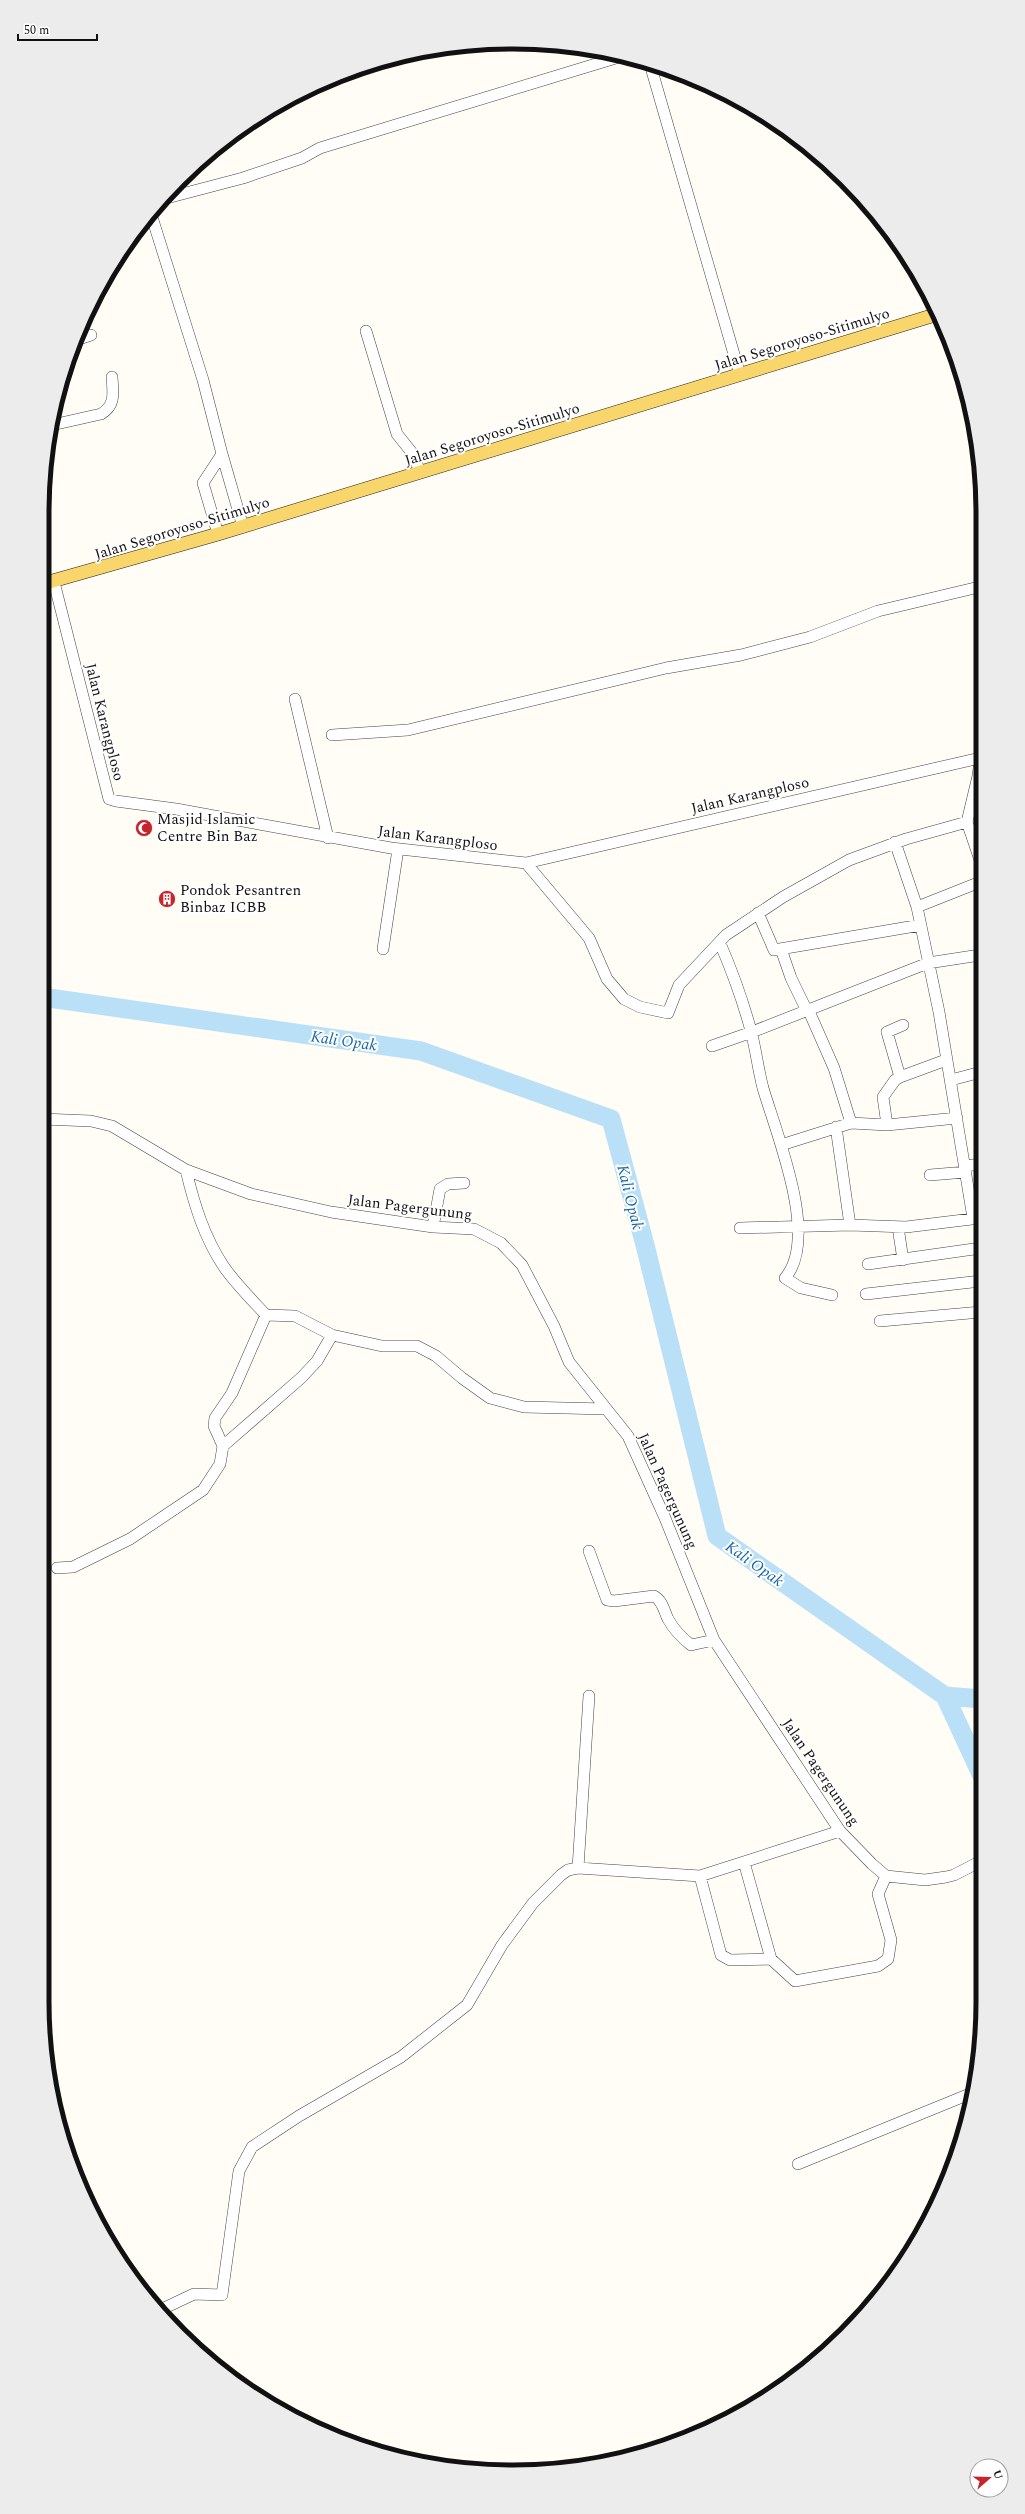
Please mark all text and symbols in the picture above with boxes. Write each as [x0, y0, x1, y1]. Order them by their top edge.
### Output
scale bar [18, 16, 97, 42]
text: 50 m [24, 21, 49, 40]
street label: Jalan Segoroyoso-Sitimulyo [712, 302, 893, 377]
street label: Jalan Segoroyoso-Sitimulyo [402, 397, 583, 472]
street label: Jalan Segoroyoso-Sitimulyo [92, 491, 273, 566]
street label: Jalan Karangploso [79, 661, 130, 783]
street label: Jalan Karangploso [689, 771, 811, 820]
place label: Masjid Islamic Centre Bin Baz [157, 808, 258, 848]
mosque icon: Masjid Islamic Centre Bin Baz [134, 818, 154, 838]
street label: Jalan Karangploso [377, 820, 499, 857]
place label: Pondok Pesantren Binbaz ICBB [180, 879, 301, 919]
building icon: Pondok Pesantren Binbaz ICBB [157, 889, 177, 909]
water label: Kali Opak [309, 1024, 379, 1058]
water label: Kali Opak [610, 1162, 650, 1233]
street label: Jalan Pagergunung [346, 1188, 474, 1227]
street label: Jalan Pagergunung [632, 1429, 704, 1553]
water label: Kali Opak [720, 1535, 789, 1593]
street label: Jalan Pagergunung [776, 1714, 865, 1831]
north arrow [969, 2458, 1009, 2498]
text: U [988, 2468, 1007, 2482]

